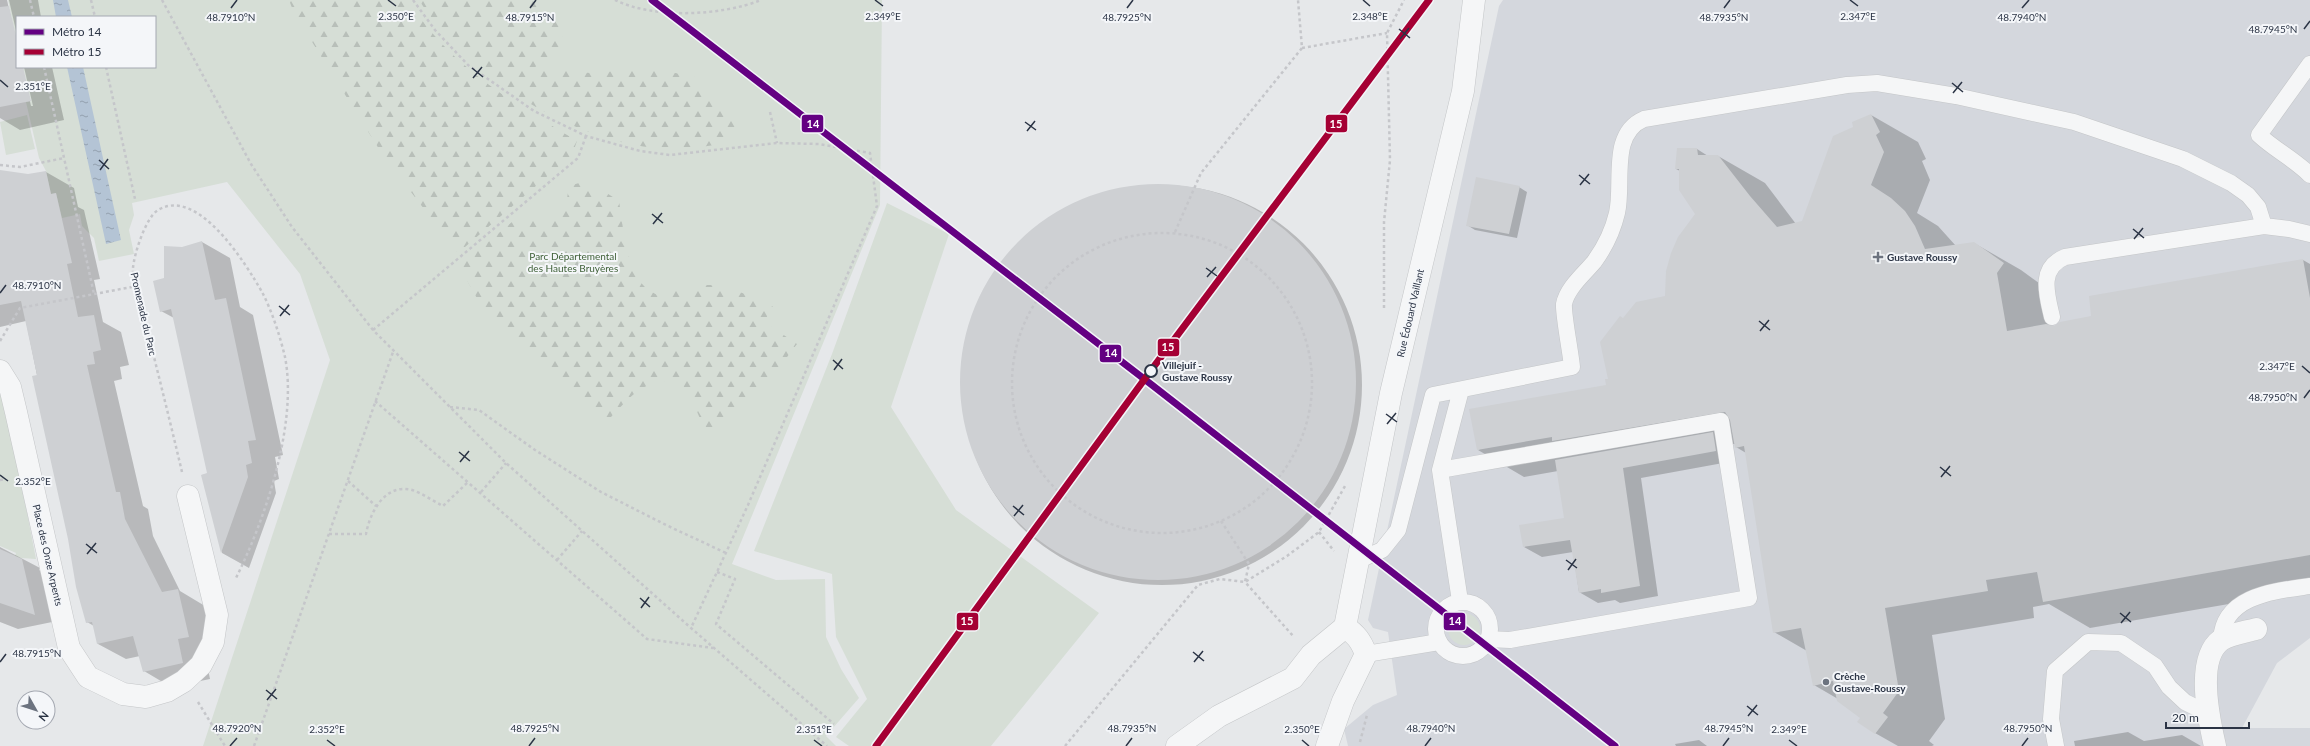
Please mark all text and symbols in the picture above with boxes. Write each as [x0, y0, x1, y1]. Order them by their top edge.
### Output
text: 2.350°E [378, 10, 414, 22]
text: 2.349°E [865, 10, 901, 22]
text: 2.348°E [1352, 10, 1388, 22]
text: 2.347°E [1840, 10, 1876, 22]
text: 48.7910°N [207, 11, 255, 23]
text: 48.7915°N [506, 11, 554, 23]
text: 48.7925°N [1103, 11, 1151, 23]
text: 48.7935°N [1700, 11, 1748, 23]
text: 48.7940°N [1998, 11, 2046, 23]
legend [16, 16, 156, 68]
text: 48.7945°N [2249, 23, 2297, 35]
text: Métro 14 [52, 24, 102, 39]
text: Métro 15 [52, 44, 102, 59]
text: 2.351°E [15, 80, 51, 92]
line badge: 14 [801, 114, 824, 133]
line badge: 15 [1325, 114, 1348, 133]
text: 14 [807, 117, 820, 130]
text: 15 [1330, 117, 1342, 130]
park label: Parc Départemental des Hautes Bruyères [528, 250, 618, 274]
marker: Gustave Roussy [1872, 251, 1884, 263]
place label: Gustave Roussy [1887, 251, 1958, 263]
street label: Rue Édouard Vaillant [1394, 267, 1426, 358]
street label: Promenade du Parc [129, 271, 159, 357]
text: 48.7910°N [13, 279, 61, 291]
line badge: 15 [1157, 338, 1180, 357]
text: 15 [1162, 340, 1174, 353]
line badge: 14 [1099, 344, 1122, 363]
text: 14 [1105, 346, 1118, 359]
place label: Villejuif - Gustave Roussy [1161, 359, 1233, 383]
text: 2.347°E [2259, 360, 2295, 372]
marker: Villejuif - Gustave Roussy [1144, 364, 1158, 378]
text: 48.7950°N [2249, 391, 2297, 403]
text: 2.352°E [15, 475, 51, 487]
street label: Place des Onze Arpents [30, 503, 66, 607]
line badge: 15 [956, 612, 979, 631]
line badge: 14 [1443, 612, 1466, 631]
text: 15 [961, 614, 973, 627]
text: 14 [1449, 614, 1462, 627]
text: 48.7915°N [13, 647, 61, 659]
place label: Crèche Gustave-Roussy [1834, 670, 1906, 694]
marker: Crèche Gustave-Roussy [1821, 677, 1831, 687]
north arrow [16, 690, 56, 730]
scale bar [2166, 704, 2249, 730]
text: N [36, 709, 52, 724]
text: 20 m [2172, 710, 2199, 725]
text: 48.7920°N [213, 722, 261, 734]
text: 48.7925°N [511, 722, 559, 734]
text: 48.7935°N [1108, 722, 1156, 734]
text: 48.7940°N [1407, 722, 1455, 734]
text: 48.7945°N [1705, 722, 1753, 734]
text: 48.7950°N [2004, 722, 2052, 734]
text: 2.352°E [309, 723, 345, 735]
text: 2.351°E [796, 723, 832, 735]
text: 2.350°E [1284, 723, 1320, 735]
text: 2.349°E [1771, 723, 1807, 735]

